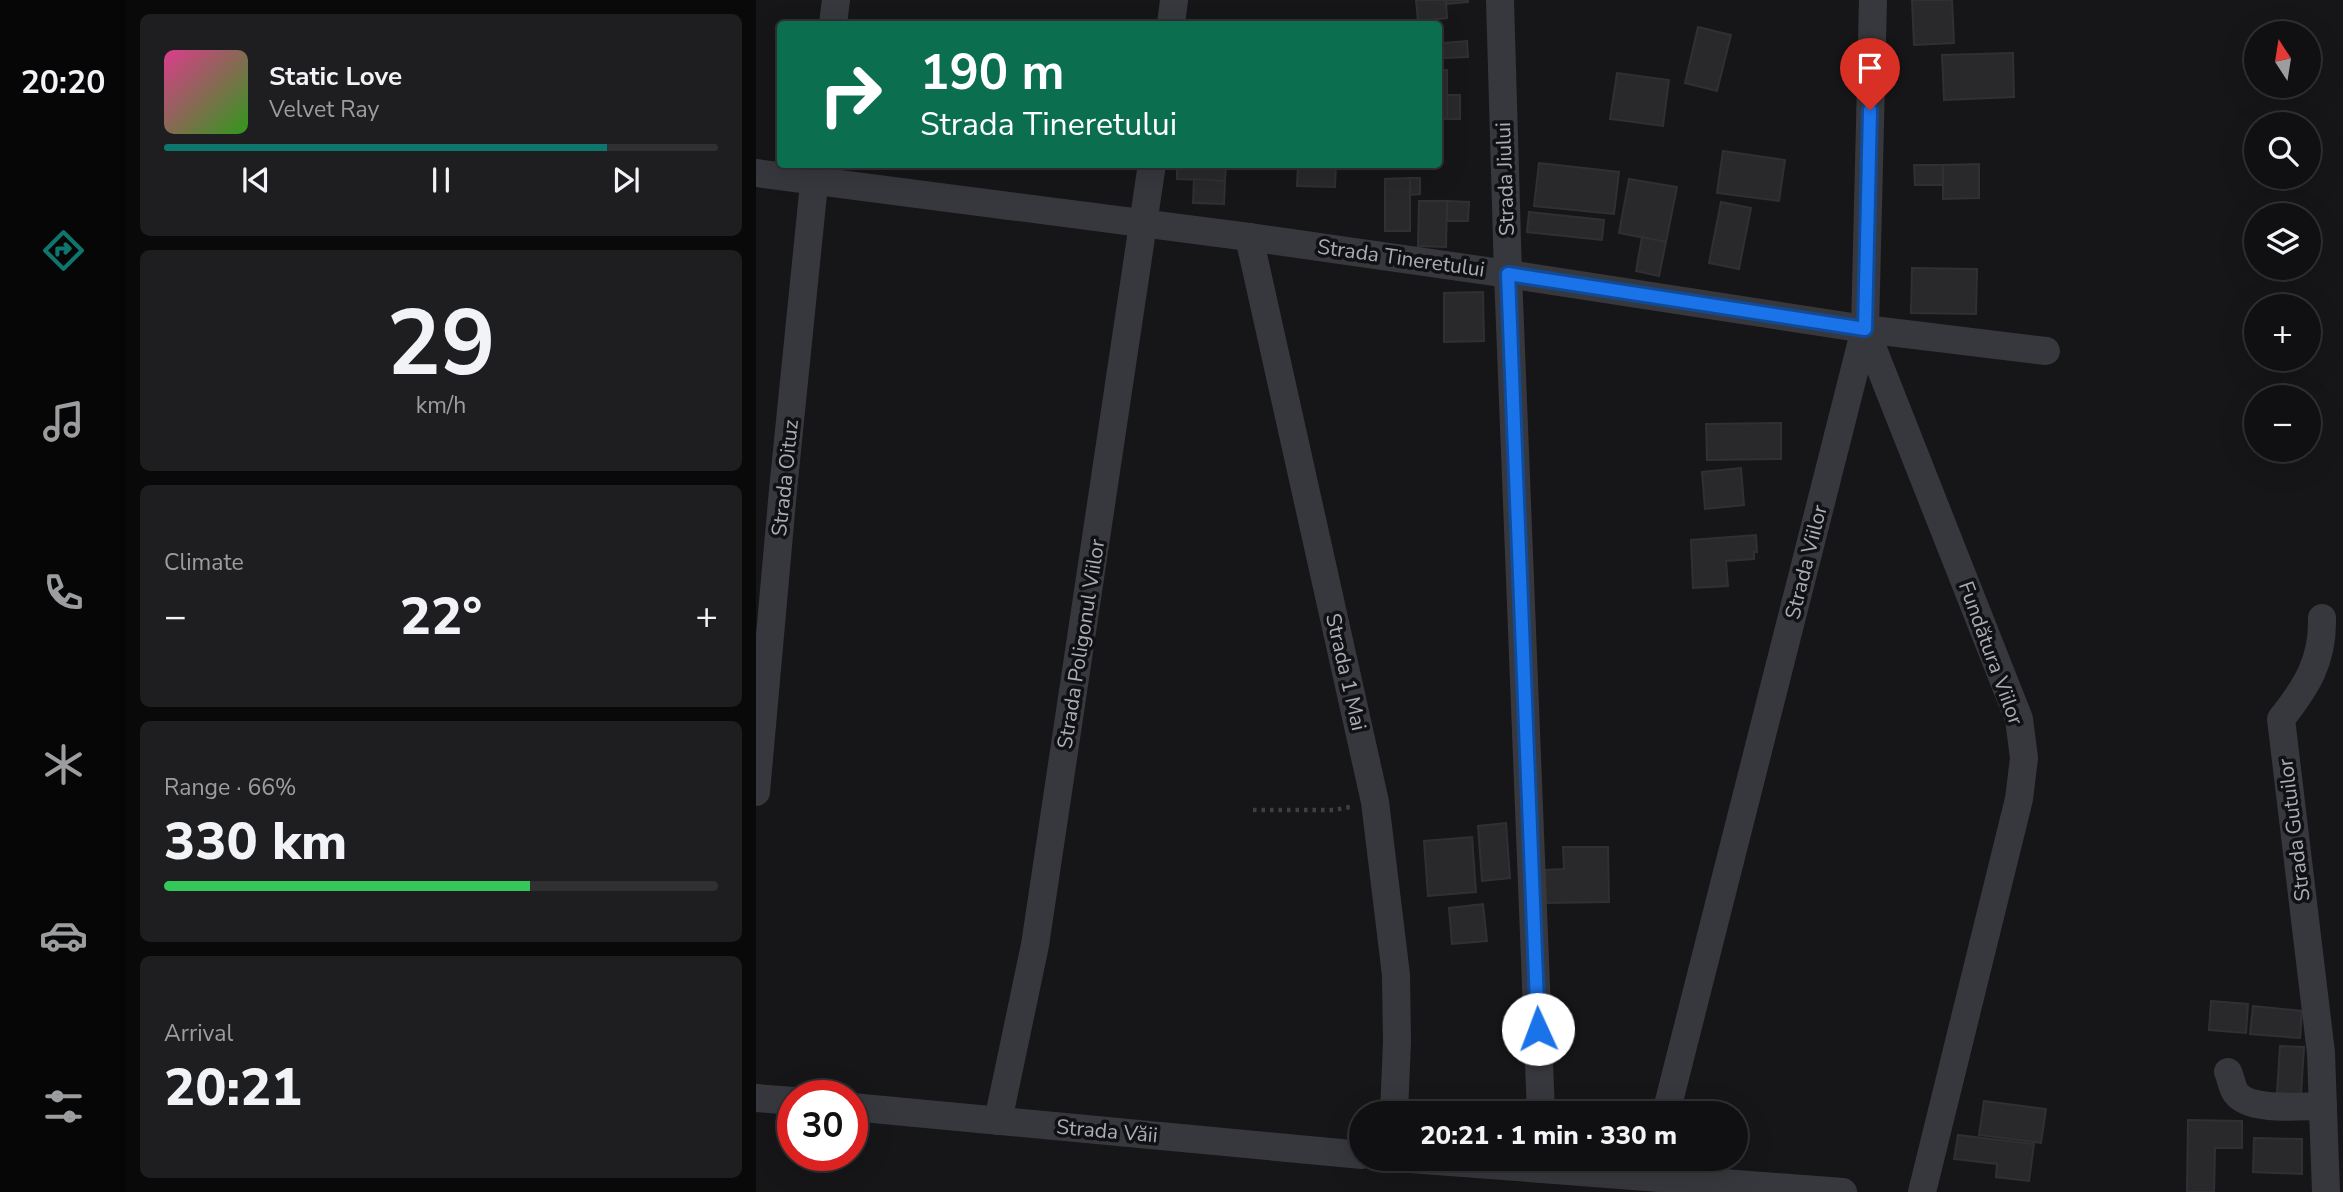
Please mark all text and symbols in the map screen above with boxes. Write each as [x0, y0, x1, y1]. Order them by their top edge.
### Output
north arrow [2244, 21, 2320, 98]
map controls [2244, 21, 2321, 462]
pin [1840, 38, 1900, 110]
text: 190 m [920, 39, 1064, 106]
icon: right [805, 49, 896, 140]
icon: arrive [1851, 49, 1889, 87]
text: Static Love [269, 59, 402, 94]
text: 20:20 [21, 61, 105, 104]
text: Velvet Ray [269, 94, 379, 125]
text: Strada Tineretului [920, 103, 1177, 146]
button: search [2244, 112, 2321, 189]
street label: Strada Jiului [1489, 122, 1521, 236]
icon: previous [237, 161, 275, 199]
icon: pause [422, 161, 460, 199]
icon: next [607, 161, 645, 199]
button: layers [2244, 203, 2321, 280]
icon: directions [39, 226, 88, 275]
street label: Strada Tineretului [1316, 232, 1486, 284]
text: 29 [386, 282, 496, 406]
button: + [2244, 294, 2321, 371]
button: − [2244, 385, 2321, 462]
text: km/h [416, 390, 466, 421]
icon: music [39, 397, 88, 446]
street label: Strada Oituz [765, 418, 805, 538]
street label: Strada Viilor [1778, 501, 1834, 622]
street label: Strada Poligonul Viilor [1051, 537, 1111, 751]
text: Climate [164, 547, 244, 578]
icon: phone [39, 568, 88, 617]
street label: Fundătura Viilor [1952, 577, 2030, 729]
text: 22° [400, 581, 482, 652]
text: − [164, 591, 187, 642]
text: + [695, 591, 718, 642]
street label: Strada 1 Mai [1319, 611, 1373, 733]
icon: climate [39, 740, 88, 789]
street label: Strada Gutuilor [2271, 756, 2317, 903]
text: Range · 66% [164, 772, 296, 803]
text: 330 km [164, 806, 347, 877]
icon: car [39, 911, 88, 960]
position arrow [1501, 992, 1575, 1066]
text: Arrival [164, 1018, 233, 1049]
text: 20:21 [164, 1052, 302, 1123]
speed limit sign: 30 [777, 1080, 868, 1171]
icon: filters [39, 1082, 88, 1131]
street label: Strada Văii [1055, 1113, 1159, 1149]
text: 20:21 · 1 min · 330 m [1420, 1118, 1677, 1153]

